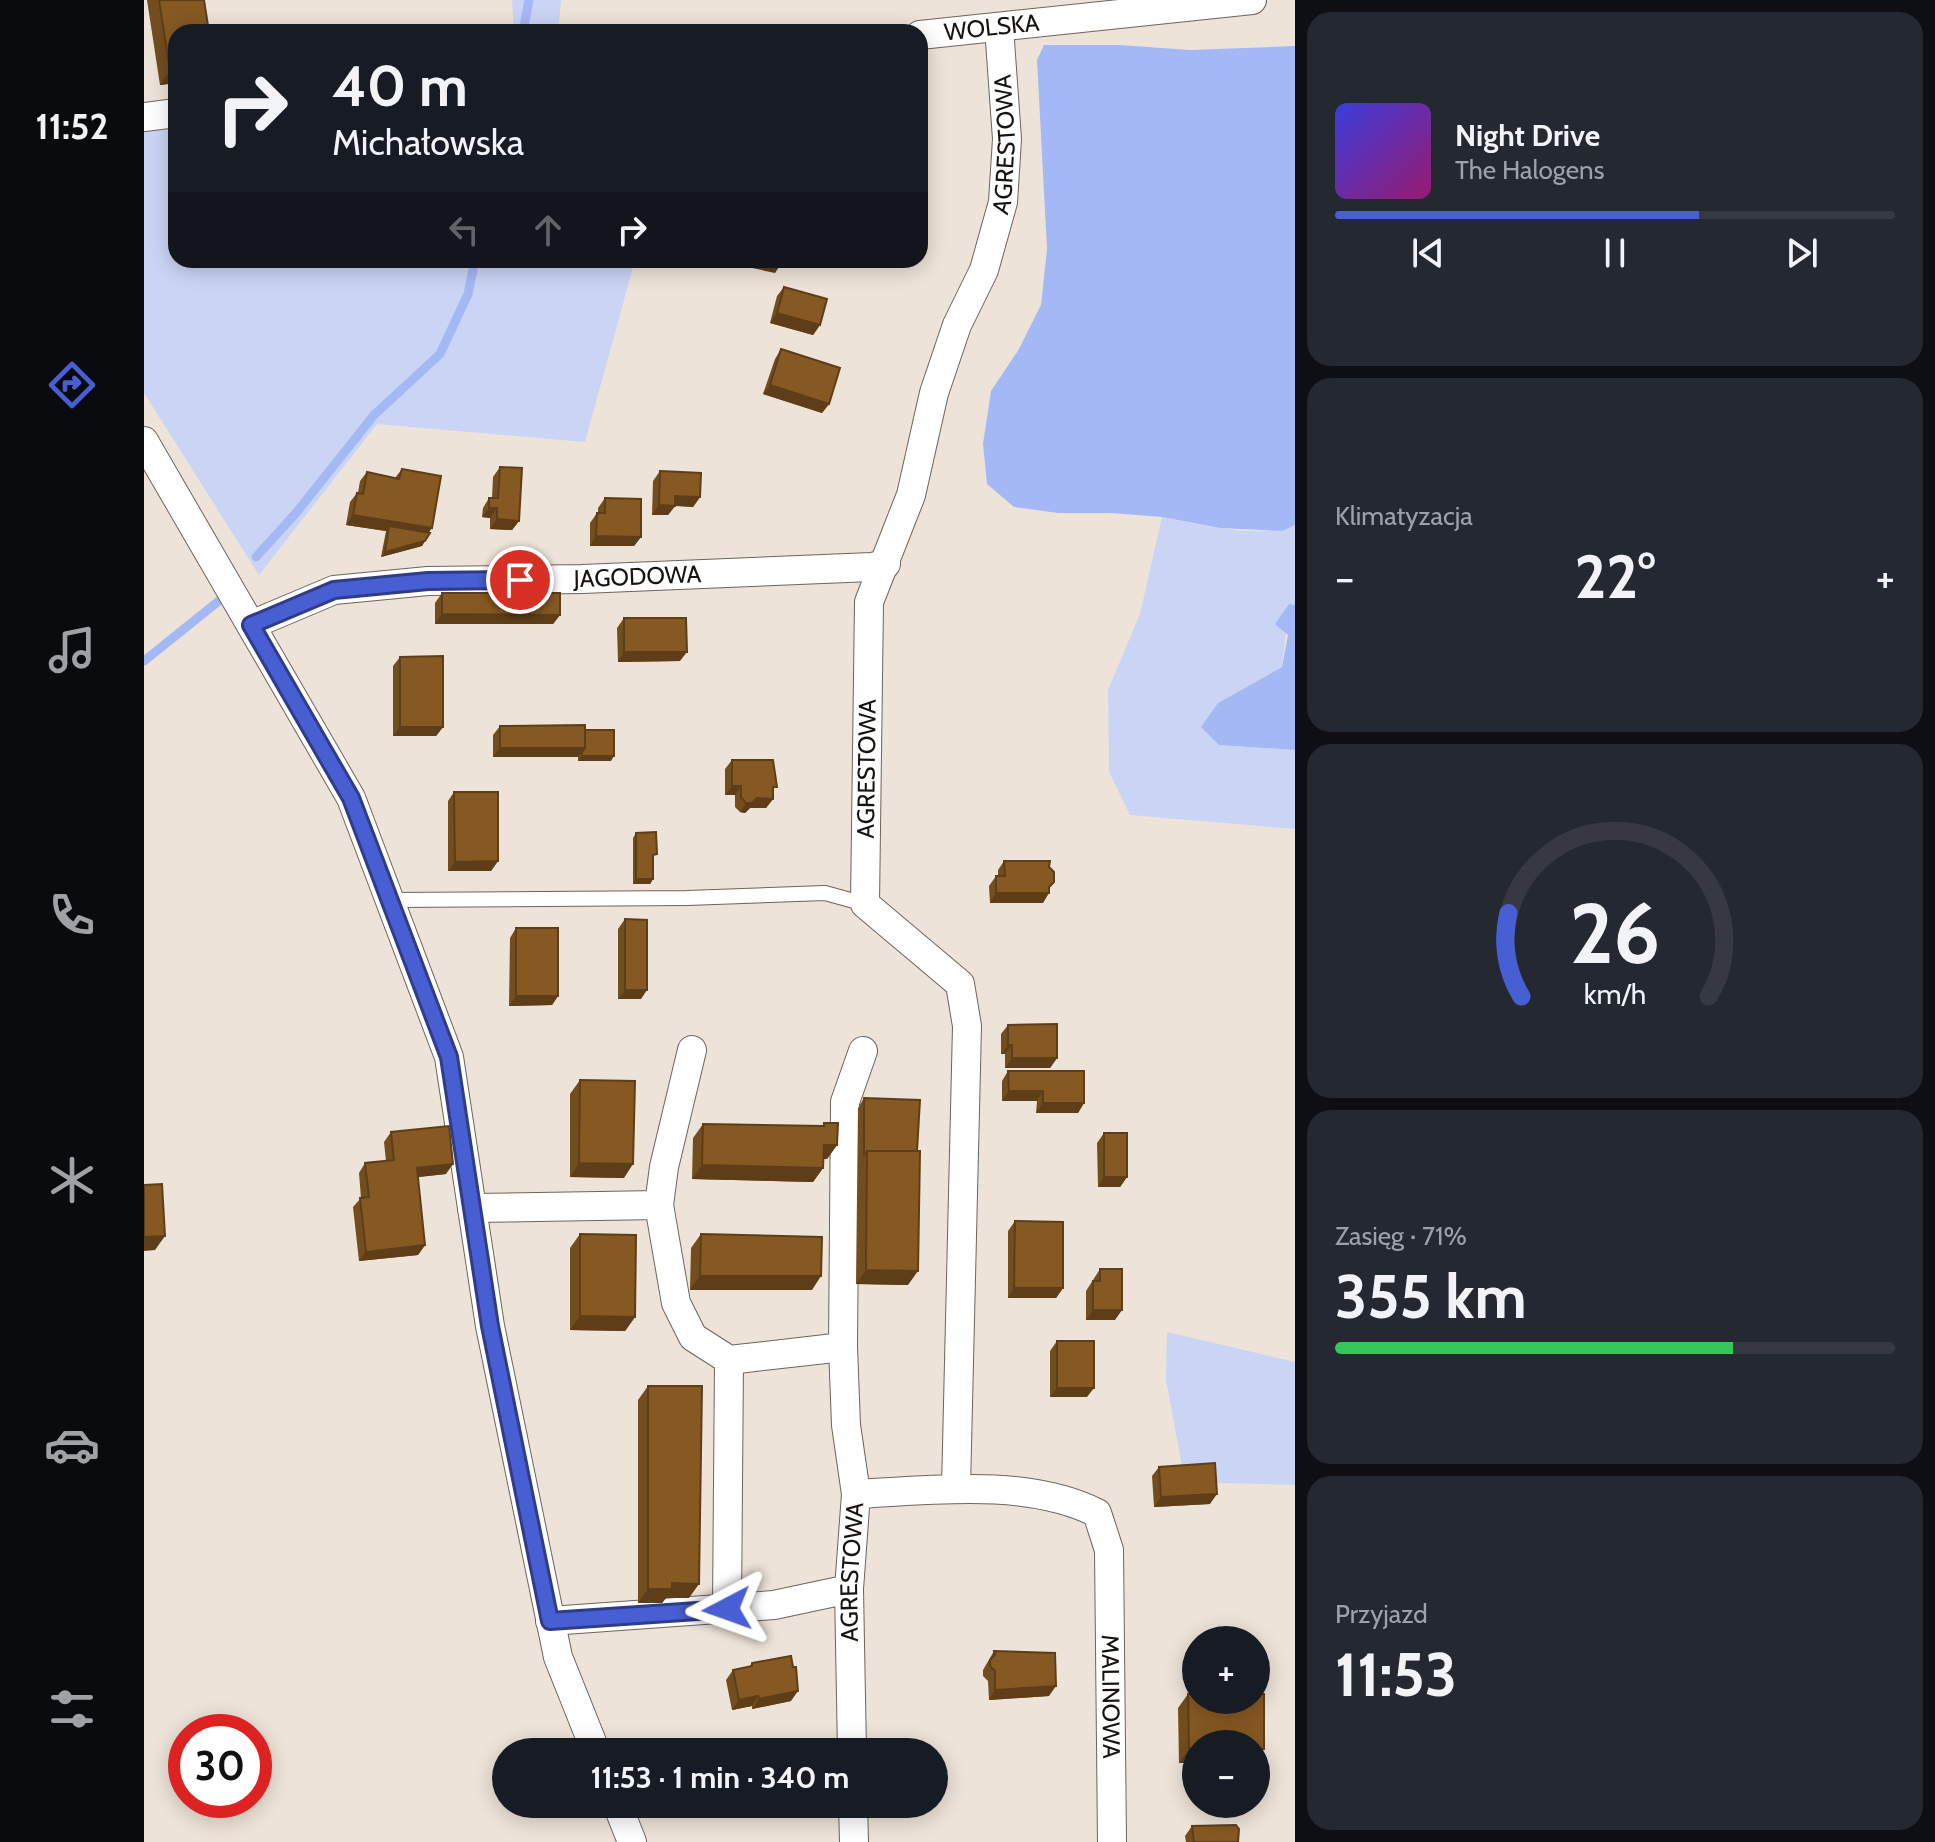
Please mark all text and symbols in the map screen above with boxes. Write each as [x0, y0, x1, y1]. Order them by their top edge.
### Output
street label: WOLSKA [943, 8, 1041, 46]
text: 40 m [332, 52, 468, 120]
icon: right [200, 56, 304, 160]
street label: AGRESTOWA [985, 73, 1021, 217]
text: 11:52 [36, 104, 108, 148]
text: Night Drive [1455, 117, 1600, 154]
text: Michałowska [332, 120, 524, 164]
text: The Halogens [1455, 154, 1604, 186]
icon: left [442, 208, 486, 252]
icon: ahead [526, 208, 570, 252]
icon: right [610, 208, 654, 252]
icon: previous [1406, 231, 1450, 275]
icon: pause [1593, 231, 1637, 275]
icon: next [1780, 231, 1824, 275]
icon: directions [44, 357, 100, 413]
text: Klimatyzacja [1335, 500, 1473, 532]
text: 22° [1575, 540, 1655, 613]
pin [486, 546, 554, 614]
text: − [1335, 551, 1354, 604]
text: + [1876, 551, 1895, 604]
icon: arrive [498, 558, 542, 602]
street label: JAGODOWA [572, 559, 702, 593]
icon: music [44, 622, 100, 678]
street label: AGRESTOWA [851, 699, 882, 839]
text: 26 [1570, 883, 1660, 984]
icon: phone [44, 887, 100, 943]
text: km/h [1584, 976, 1646, 1011]
icon: climate [44, 1152, 100, 1208]
text: Zasięg · 71% [1335, 1220, 1467, 1252]
text: 355 km [1335, 1260, 1527, 1333]
icon: car [44, 1417, 100, 1473]
street label: AGRESTOWA [834, 1501, 869, 1642]
position arrow [685, 1567, 769, 1651]
text: Przyjazd [1335, 1598, 1428, 1630]
map controls [1182, 1626, 1270, 1818]
button: + [1182, 1626, 1270, 1714]
street label: MALINOWA [1096, 1634, 1126, 1759]
text: 11:53 [1335, 1638, 1457, 1711]
icon: filters [44, 1681, 100, 1737]
speed limit sign: 30 [168, 1714, 272, 1818]
button: − [1182, 1730, 1270, 1818]
text: 11:53 · 1 min · 340 m [591, 1759, 849, 1796]

